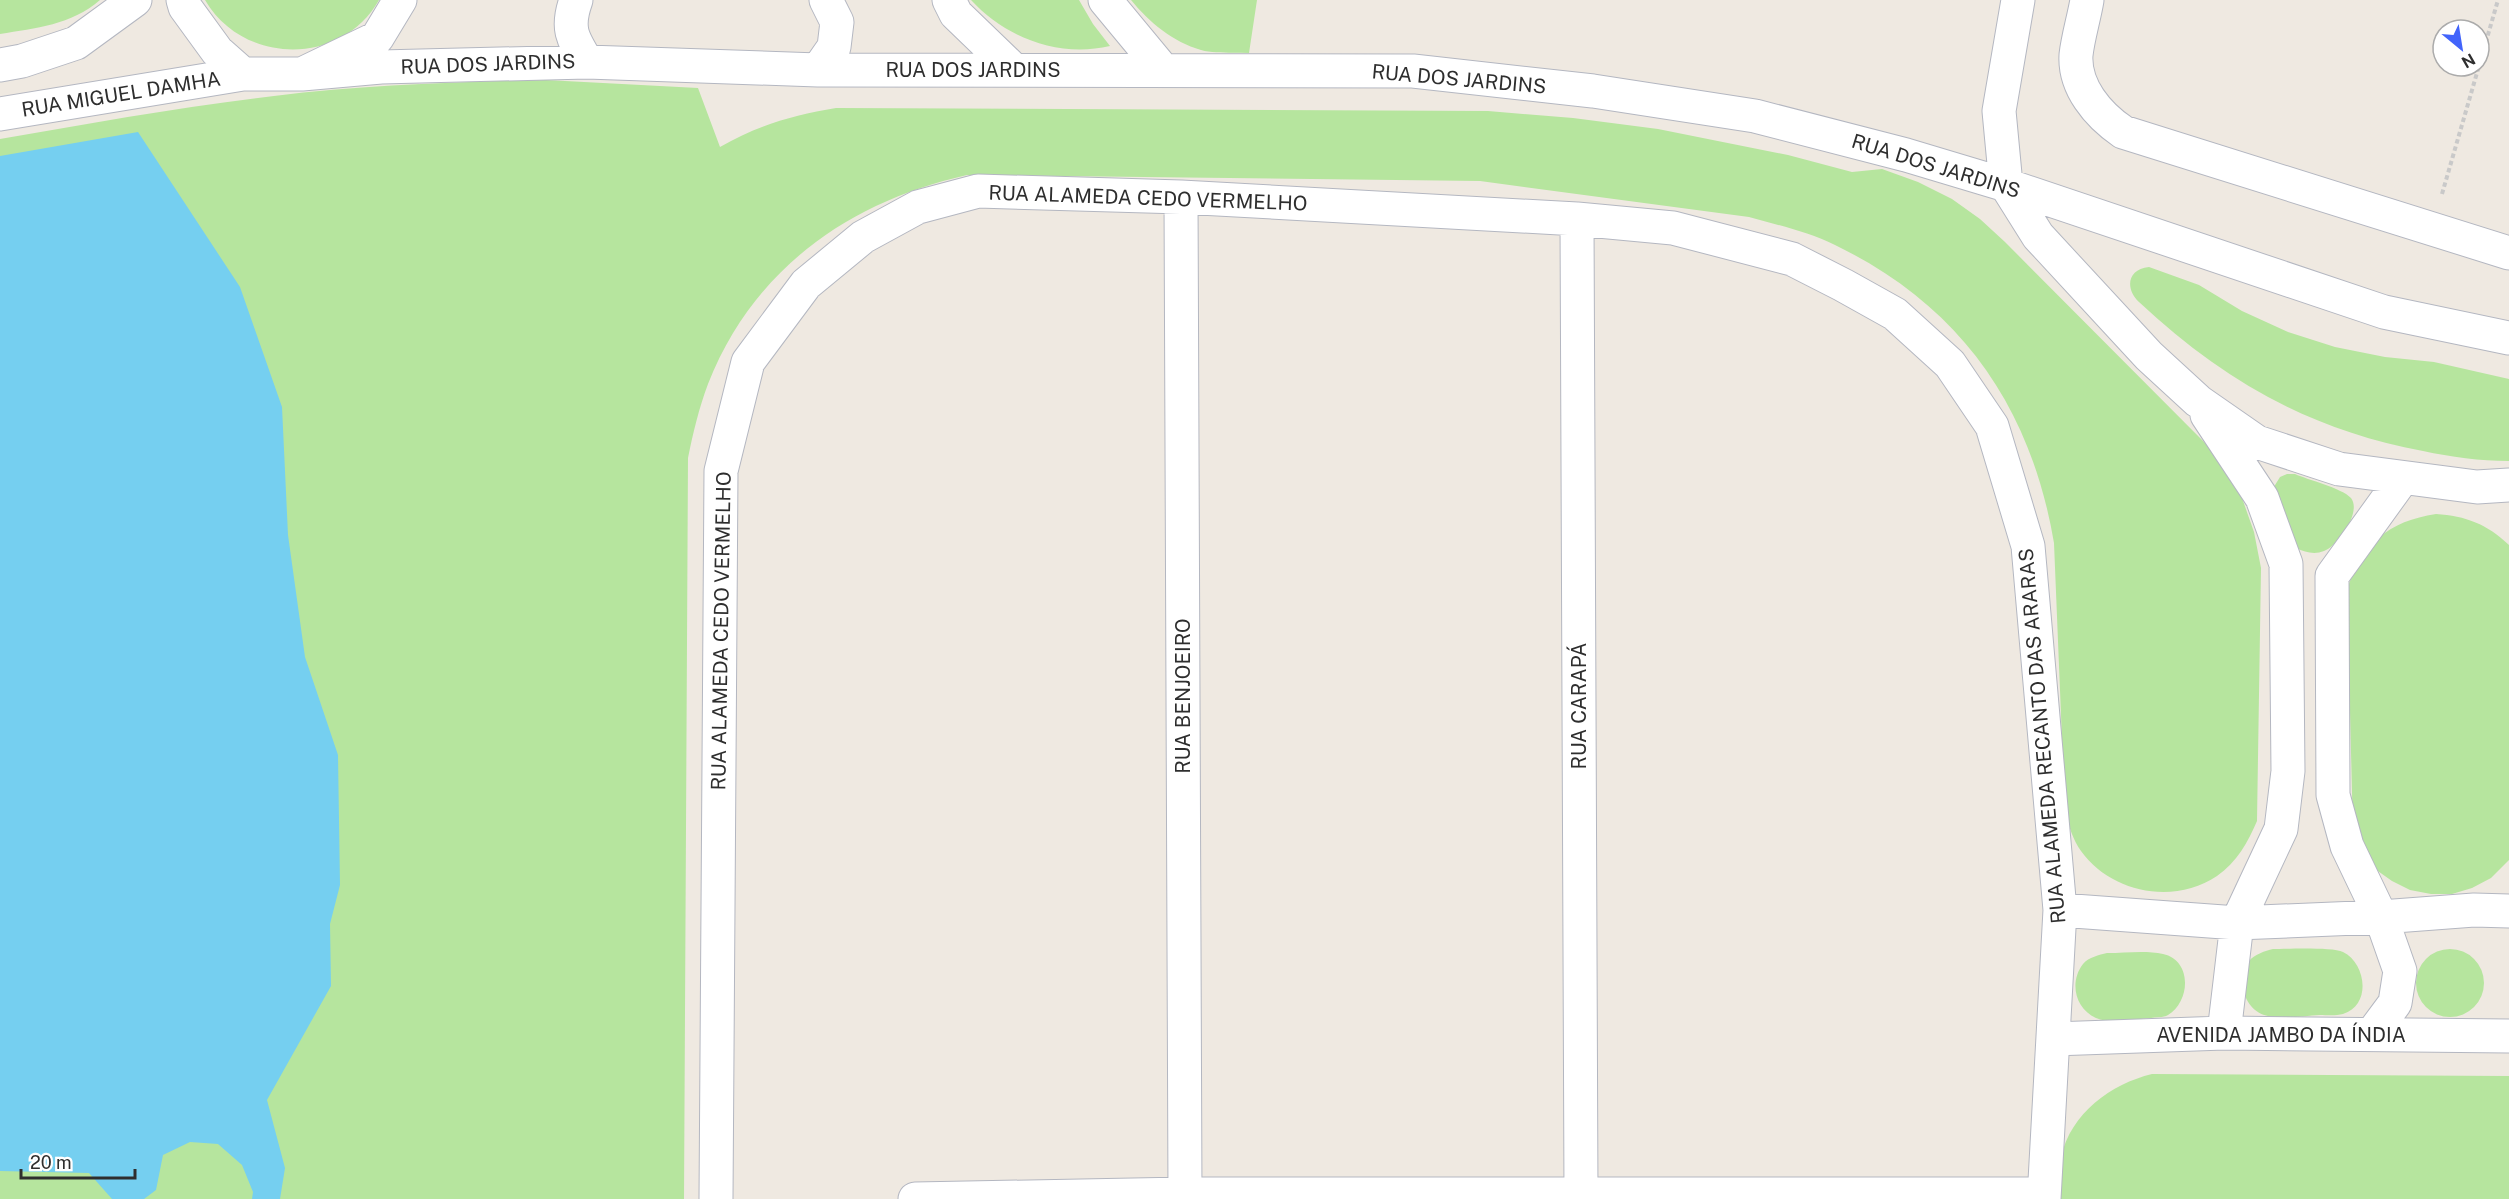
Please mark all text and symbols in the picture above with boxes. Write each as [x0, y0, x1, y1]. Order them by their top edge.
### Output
north arrow [2431, 18, 2491, 78]
street label: RUA DOS JARDINS [400, 49, 576, 79]
text: N [2458, 49, 2478, 72]
street label: RUA DOS JARDINS [885, 58, 1061, 82]
street label: RUA DOS JARDINS [1371, 59, 1547, 99]
street label: RUA MIGUEL DAMHA [20, 66, 222, 122]
street label: RUA DOS JARDINS [1849, 129, 2023, 203]
street label: RUA ALAMEDA CEDO VERMELHO [988, 180, 1308, 216]
street label: RUA ALAMEDA CEDO VERMELHO [706, 471, 736, 791]
street label: RUA ALAMEDA RECANTO DAS ARARAS [2014, 547, 2070, 925]
street label: RUA BENJOEIRO [1171, 618, 1195, 774]
street label: RUA CARAPÁ [1566, 643, 1591, 769]
street label: AVENIDA JAMBO DA ÍNDIA [2156, 1022, 2406, 1047]
scale bar [21, 1142, 135, 1180]
text: 20 m [30, 1152, 72, 1173]

